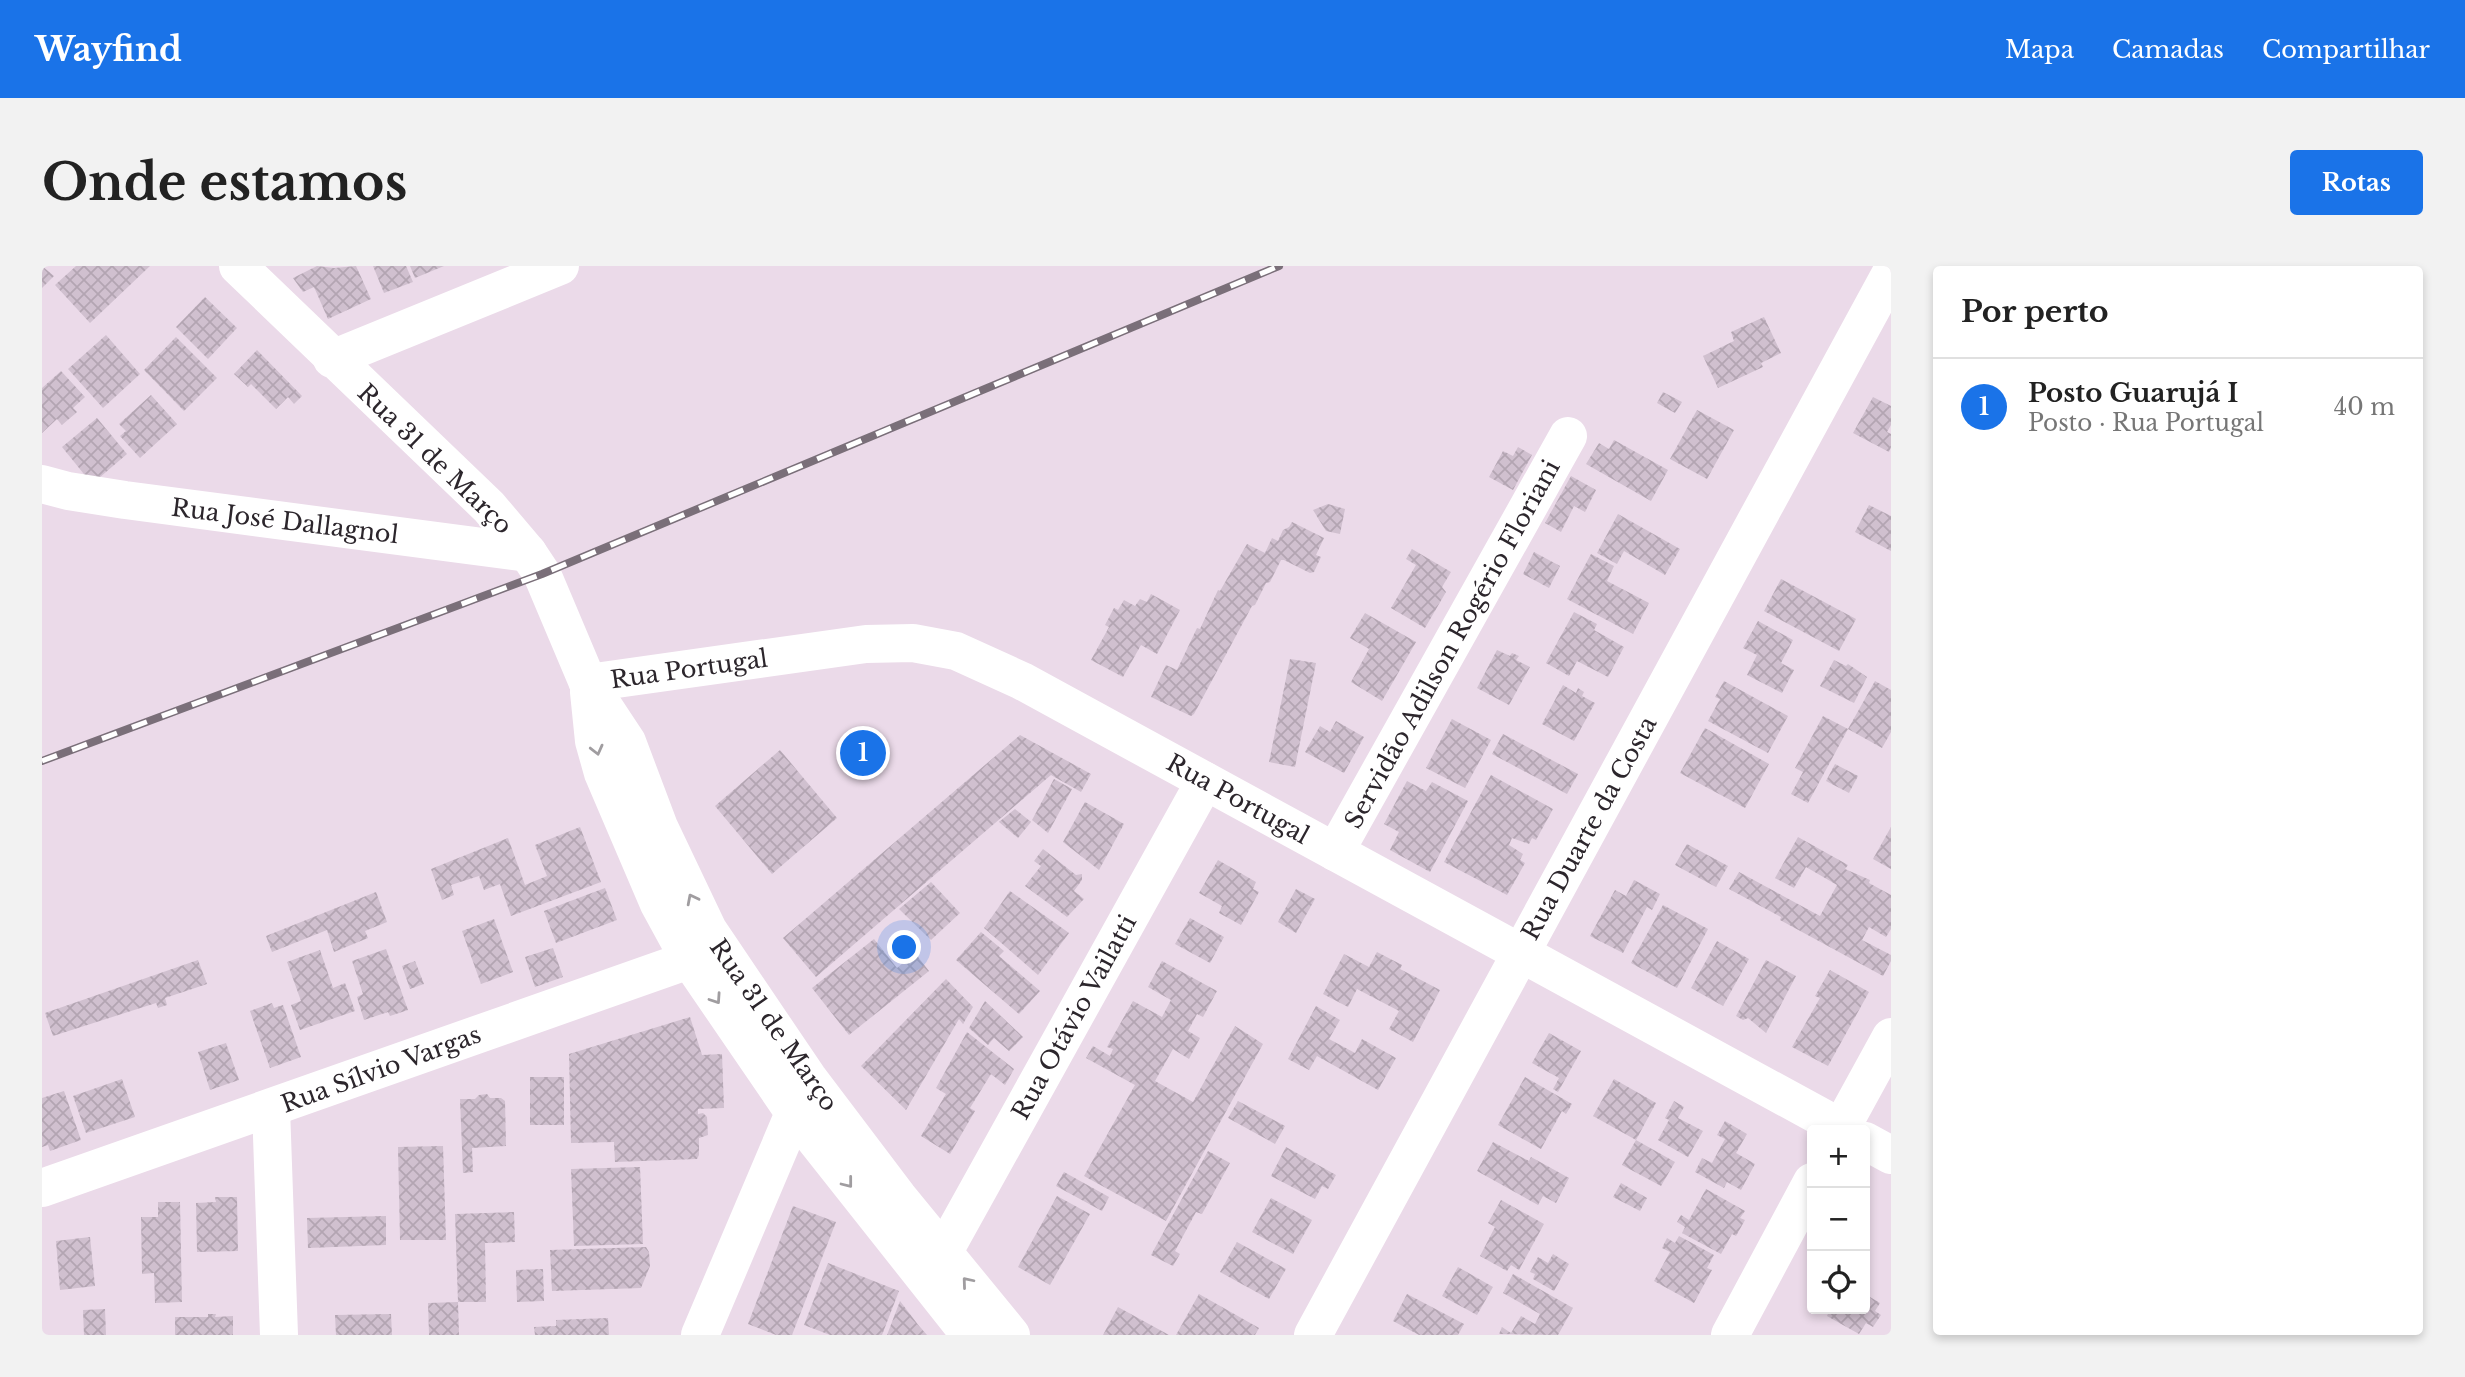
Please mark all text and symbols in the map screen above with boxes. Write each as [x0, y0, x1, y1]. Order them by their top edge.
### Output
text: Wayfind [35, 29, 182, 70]
text: Mapa [2005, 35, 2074, 64]
text: Camadas [2112, 35, 2224, 64]
text: Compartilhar [2262, 35, 2430, 64]
button: Rotas [2290, 150, 2423, 215]
text: Onde estamos [42, 152, 407, 213]
text: Por perto [1961, 293, 2109, 330]
text: Posto Guarujá I [2028, 377, 2238, 409]
street label: Rua 31 de Março [352, 378, 518, 540]
text: 1 [1979, 393, 1989, 421]
text: 40 m [2334, 393, 2395, 421]
text: Posto · Rua Portugal [2028, 409, 2264, 437]
street label: Servidão Adilson Rogério Floriani [1338, 455, 1566, 833]
street label: Rua José Dallagnol [170, 493, 400, 549]
street label: Rua Portugal [609, 644, 770, 694]
street label: Rua Duarte da Costa [1515, 711, 1663, 945]
pin: 1 [840, 727, 886, 779]
one-way arrow [589, 744, 603, 756]
street label: Rua Portugal [1162, 748, 1314, 850]
one-way arrow [687, 894, 701, 906]
street label: Rua Otávio Vailatti [1006, 910, 1142, 1124]
your location [887, 930, 921, 964]
street label: Rua 31 de Março [704, 933, 844, 1117]
one-way arrow [708, 991, 721, 1004]
street label: Rua Sílvio Vargas [277, 1019, 485, 1119]
map controls [1807, 1125, 1870, 1314]
button: + [1807, 1125, 1870, 1188]
one-way arrow [840, 1176, 853, 1188]
button: − [1807, 1188, 1870, 1251]
button: locate [1807, 1251, 1870, 1314]
one-way arrow [963, 1278, 976, 1290]

